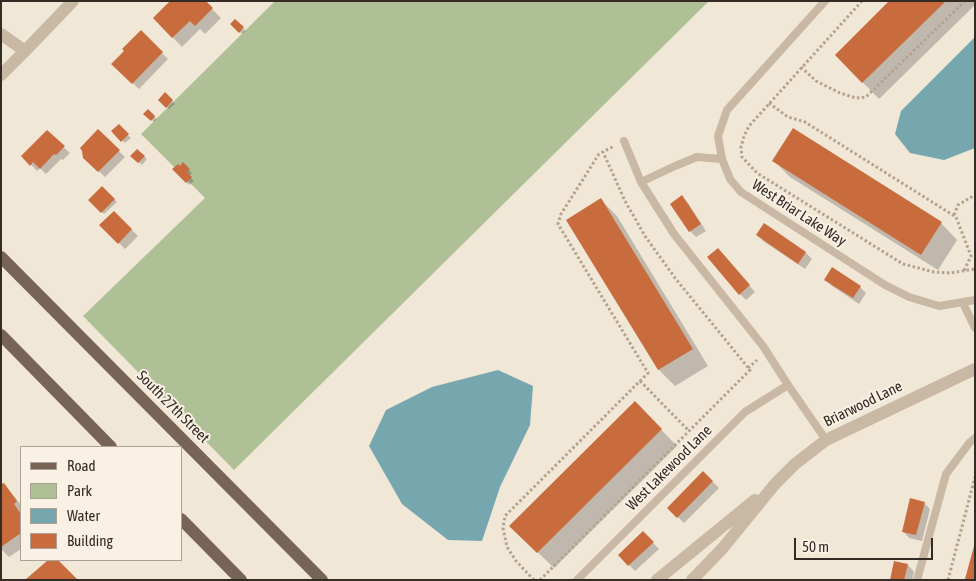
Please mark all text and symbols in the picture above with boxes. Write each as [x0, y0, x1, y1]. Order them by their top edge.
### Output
street label: West Briar Lake Way [748, 176, 850, 250]
street label: South 27th Street [133, 367, 213, 447]
street label: Briarwood Lane [821, 377, 905, 431]
street label: West Lakewood Lane [622, 421, 716, 515]
legend [20, 446, 182, 561]
text: Road [67, 457, 96, 474]
text: Park [67, 482, 92, 499]
text: Water [67, 507, 100, 524]
scale bar [796, 528, 935, 560]
text: Building [67, 532, 113, 549]
text: 50 m [802, 538, 829, 555]

